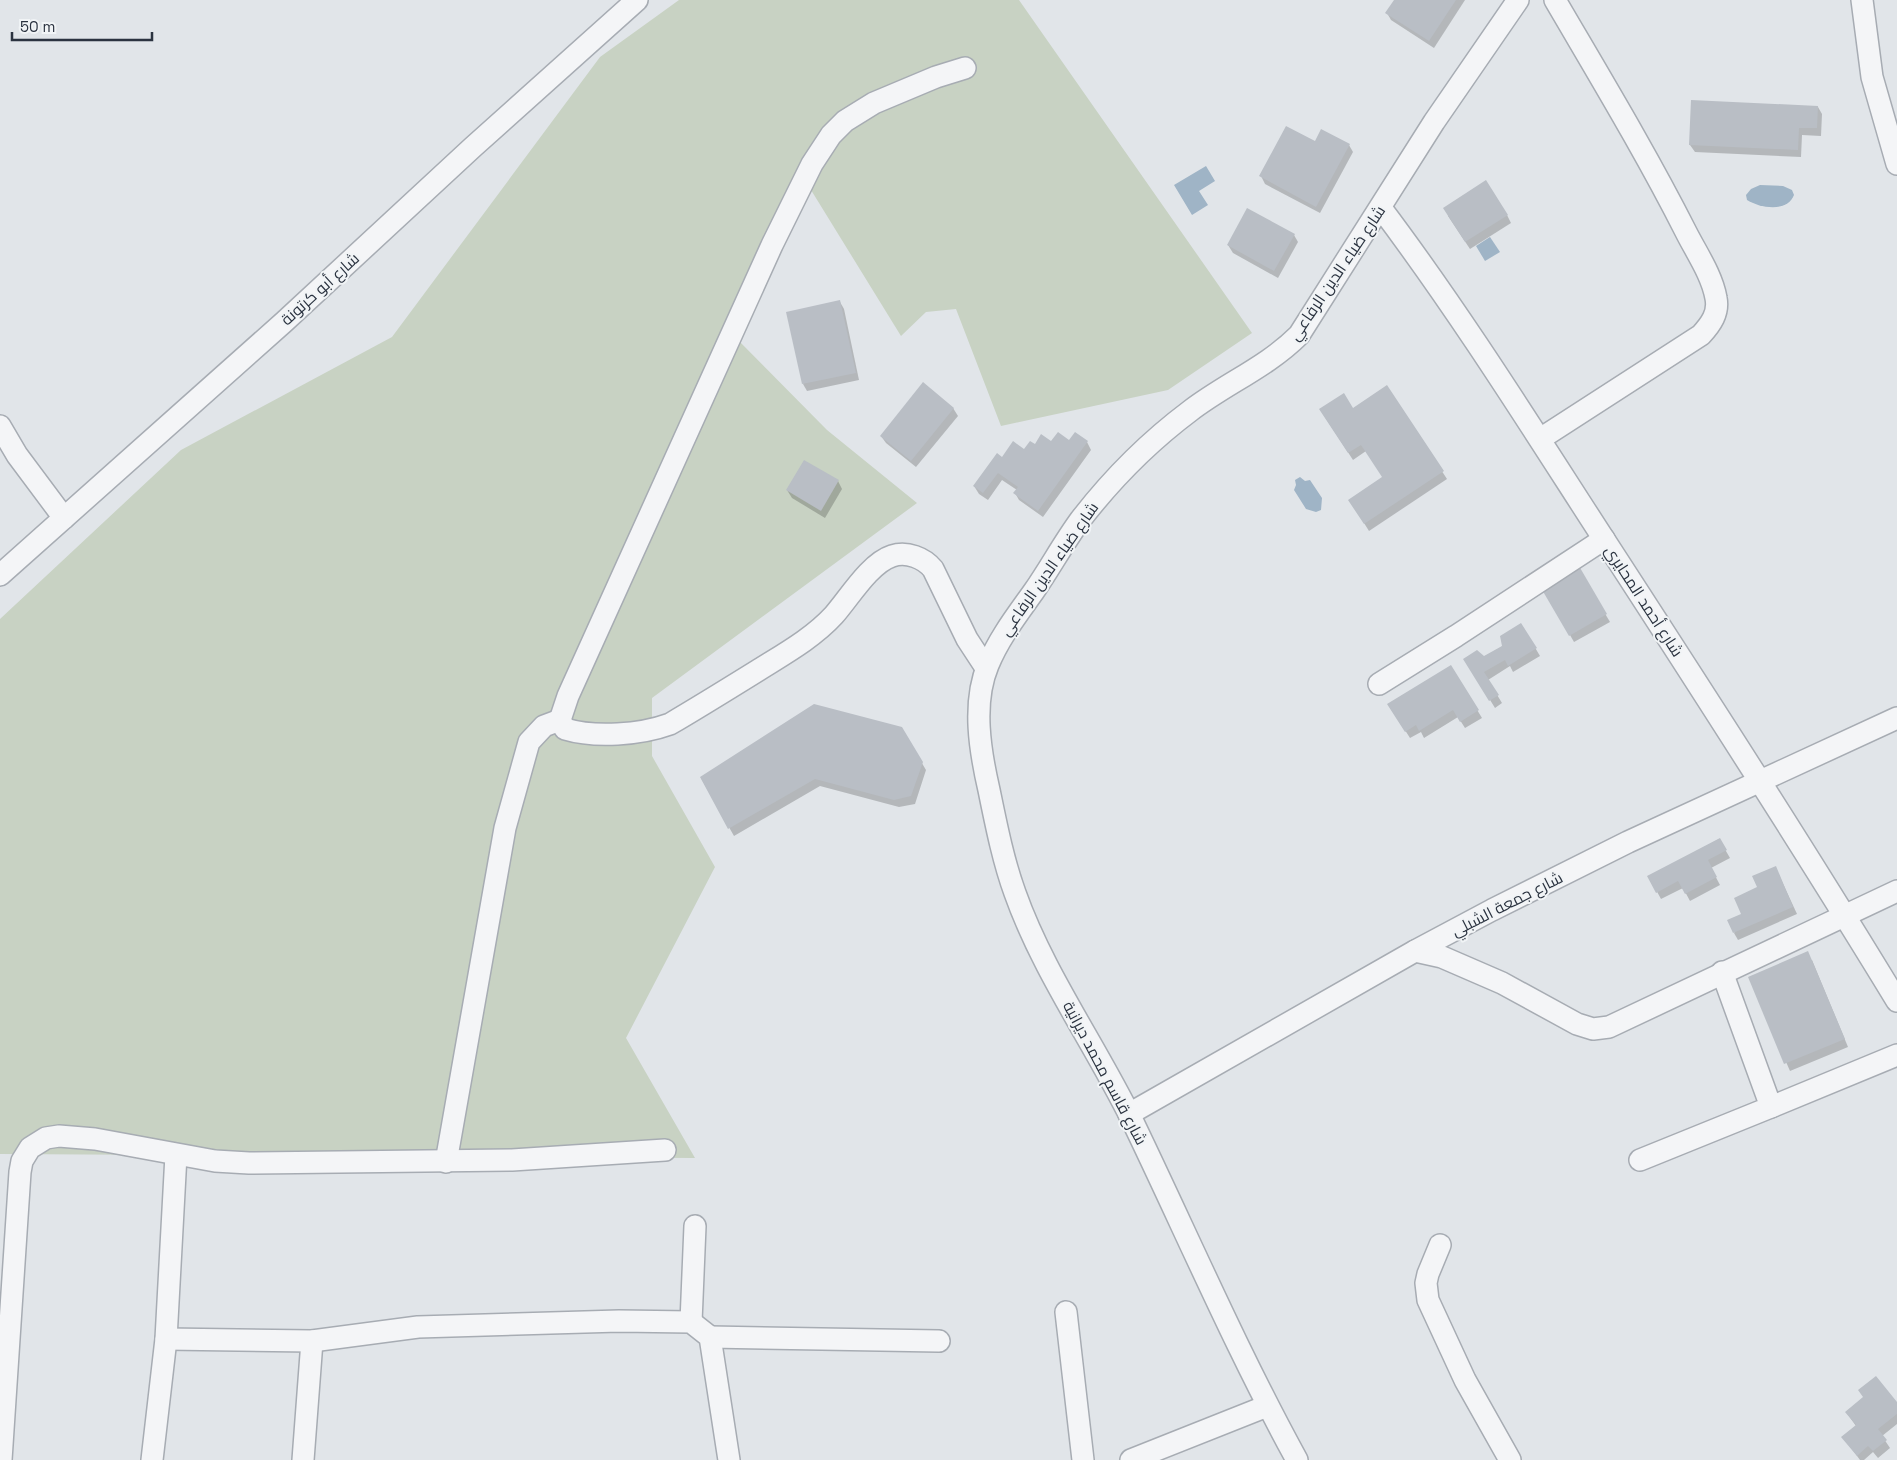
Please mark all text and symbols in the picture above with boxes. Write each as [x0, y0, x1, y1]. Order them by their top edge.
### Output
scale bar [12, 10, 152, 42]
text: 50 m [20, 17, 55, 36]
street label: شارع ضياء الدين الرفاعي [1284, 201, 1393, 346]
street label: شارع أبو كرتونة [276, 248, 364, 331]
street label: شارع ضياء الدين الرفاعي [995, 498, 1106, 642]
street label: شارع أحمد المحايري [1598, 541, 1688, 662]
street label: شارع جمعة الشبلي [1448, 867, 1568, 944]
street label: شارع قاسم محمد ديرانية [1057, 997, 1152, 1149]

